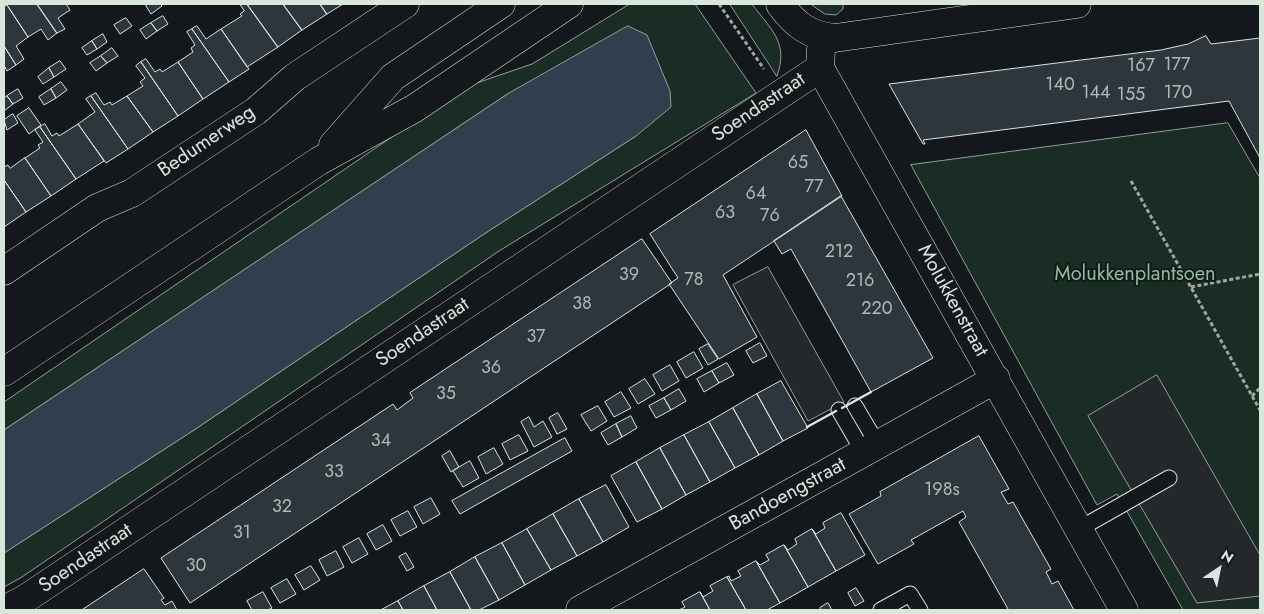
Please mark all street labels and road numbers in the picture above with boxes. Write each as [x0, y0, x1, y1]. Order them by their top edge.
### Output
street label: Soendastraat [708, 68, 810, 148]
street label: Bedumerweg [154, 101, 260, 183]
street label: Molukkenstraat [911, 241, 993, 361]
street label: Soendastraat [372, 293, 474, 373]
street label: Bandoengstraat [726, 453, 850, 537]
street label: Soendastraat [35, 519, 137, 599]

